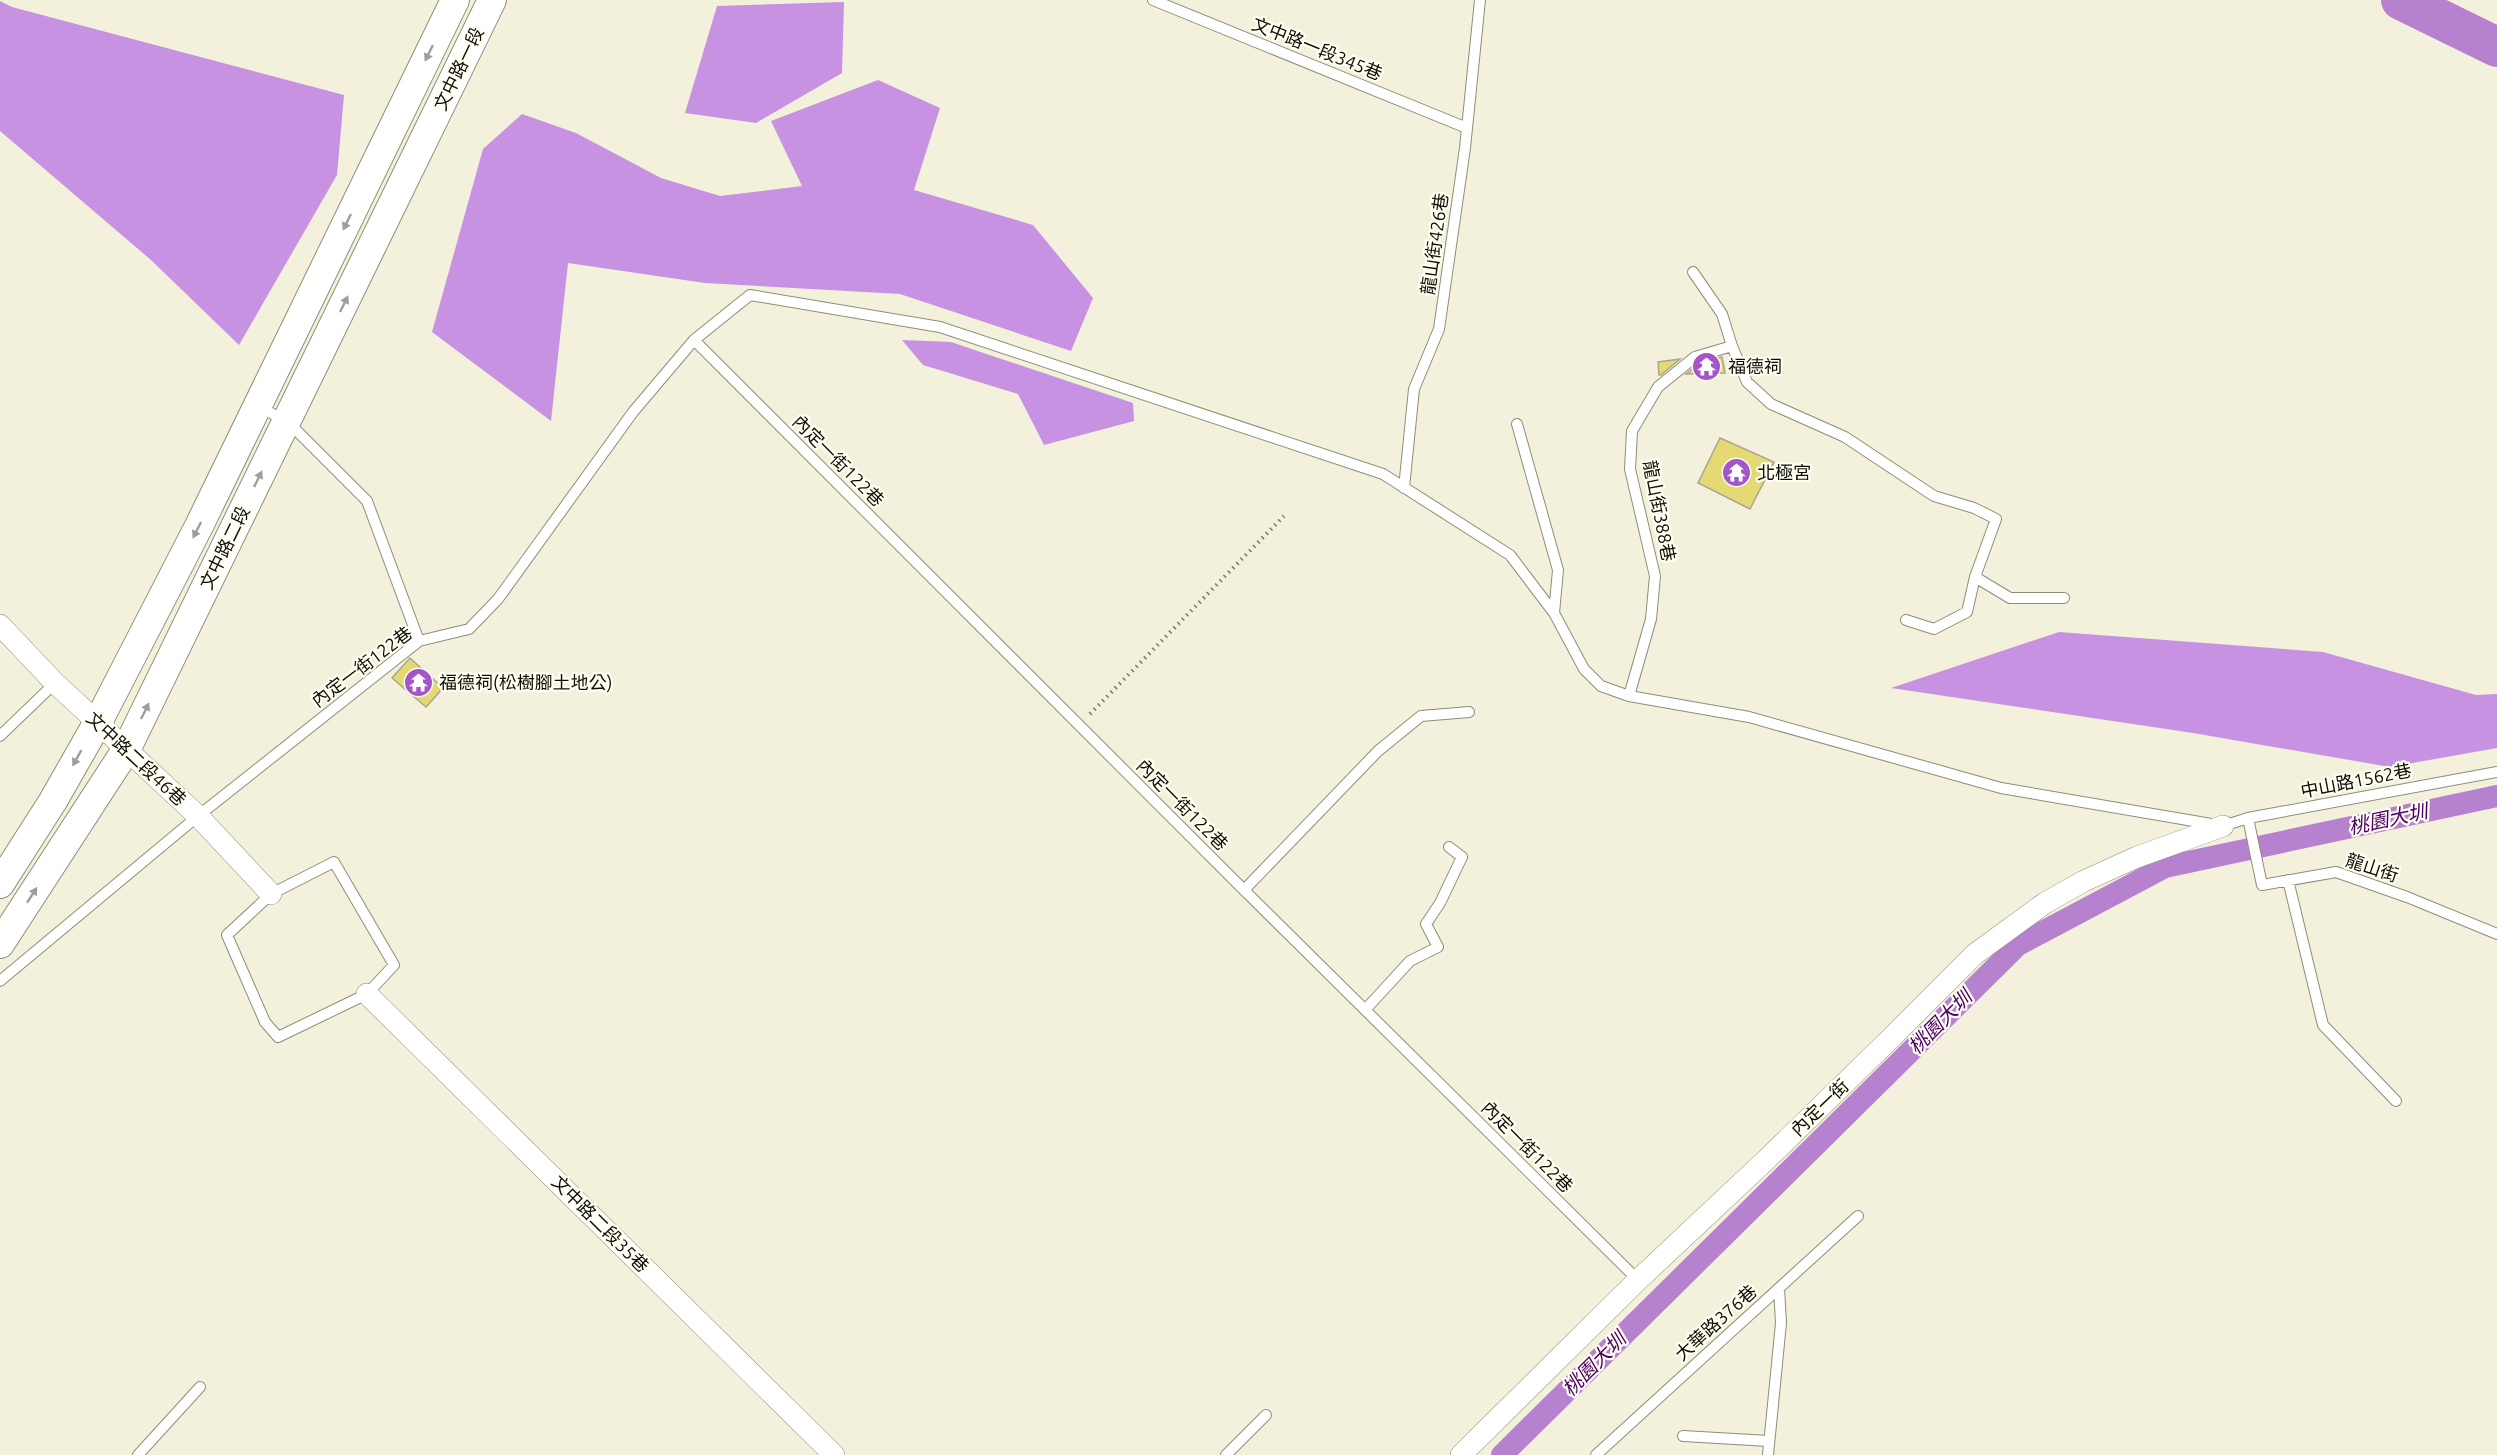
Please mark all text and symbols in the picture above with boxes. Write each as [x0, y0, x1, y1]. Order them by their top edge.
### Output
street label: 文中路一段345巷 [1249, 13, 1385, 83]
street label: 文中路一段 [429, 24, 487, 113]
one-way arrow [425, 44, 434, 61]
street label: 龍山街426巷 [1417, 192, 1451, 296]
one-way arrow [342, 214, 351, 231]
one-way arrow [339, 296, 348, 313]
temple icon: 福德祠 [1691, 351, 1723, 383]
place label: 福德祠 [1728, 356, 1782, 376]
street label: 內定一街122巷 [789, 411, 888, 510]
temple icon: 北極宮 [1720, 457, 1752, 489]
street label: 龍山街388巷 [1640, 459, 1680, 563]
place label: 北極宮 [1757, 462, 1811, 482]
one-way arrow [254, 471, 263, 488]
street label: 文中路二段 [195, 503, 253, 592]
one-way arrow [192, 522, 202, 539]
street label: 內定一街122巷 [307, 622, 416, 710]
temple icon: 福德祠(松樹腳土地公) [402, 667, 434, 699]
place label: 福德祠(松樹腳土地公) [439, 672, 612, 693]
one-way arrow [141, 703, 150, 720]
street label: 文中路二段46巷 [83, 707, 190, 809]
one-way arrow [72, 750, 82, 767]
street label: 內定一街122巷 [1133, 755, 1232, 854]
street label: 中山路1562巷 [2299, 759, 2413, 801]
water label: 桃園大圳 [2346, 798, 2432, 838]
street label: 龍山街 [2344, 849, 2401, 885]
one-way arrow [26, 887, 37, 903]
water label: 桃園大圳 [1903, 983, 1978, 1058]
street label: 內定一街 [1786, 1075, 1852, 1139]
street label: 內定一街122巷 [1478, 1097, 1577, 1196]
street label: 文中路二段35巷 [548, 1171, 653, 1276]
street label: 大華路376巷 [1671, 1281, 1760, 1364]
water label: 桃園大圳 [1557, 1325, 1632, 1400]

